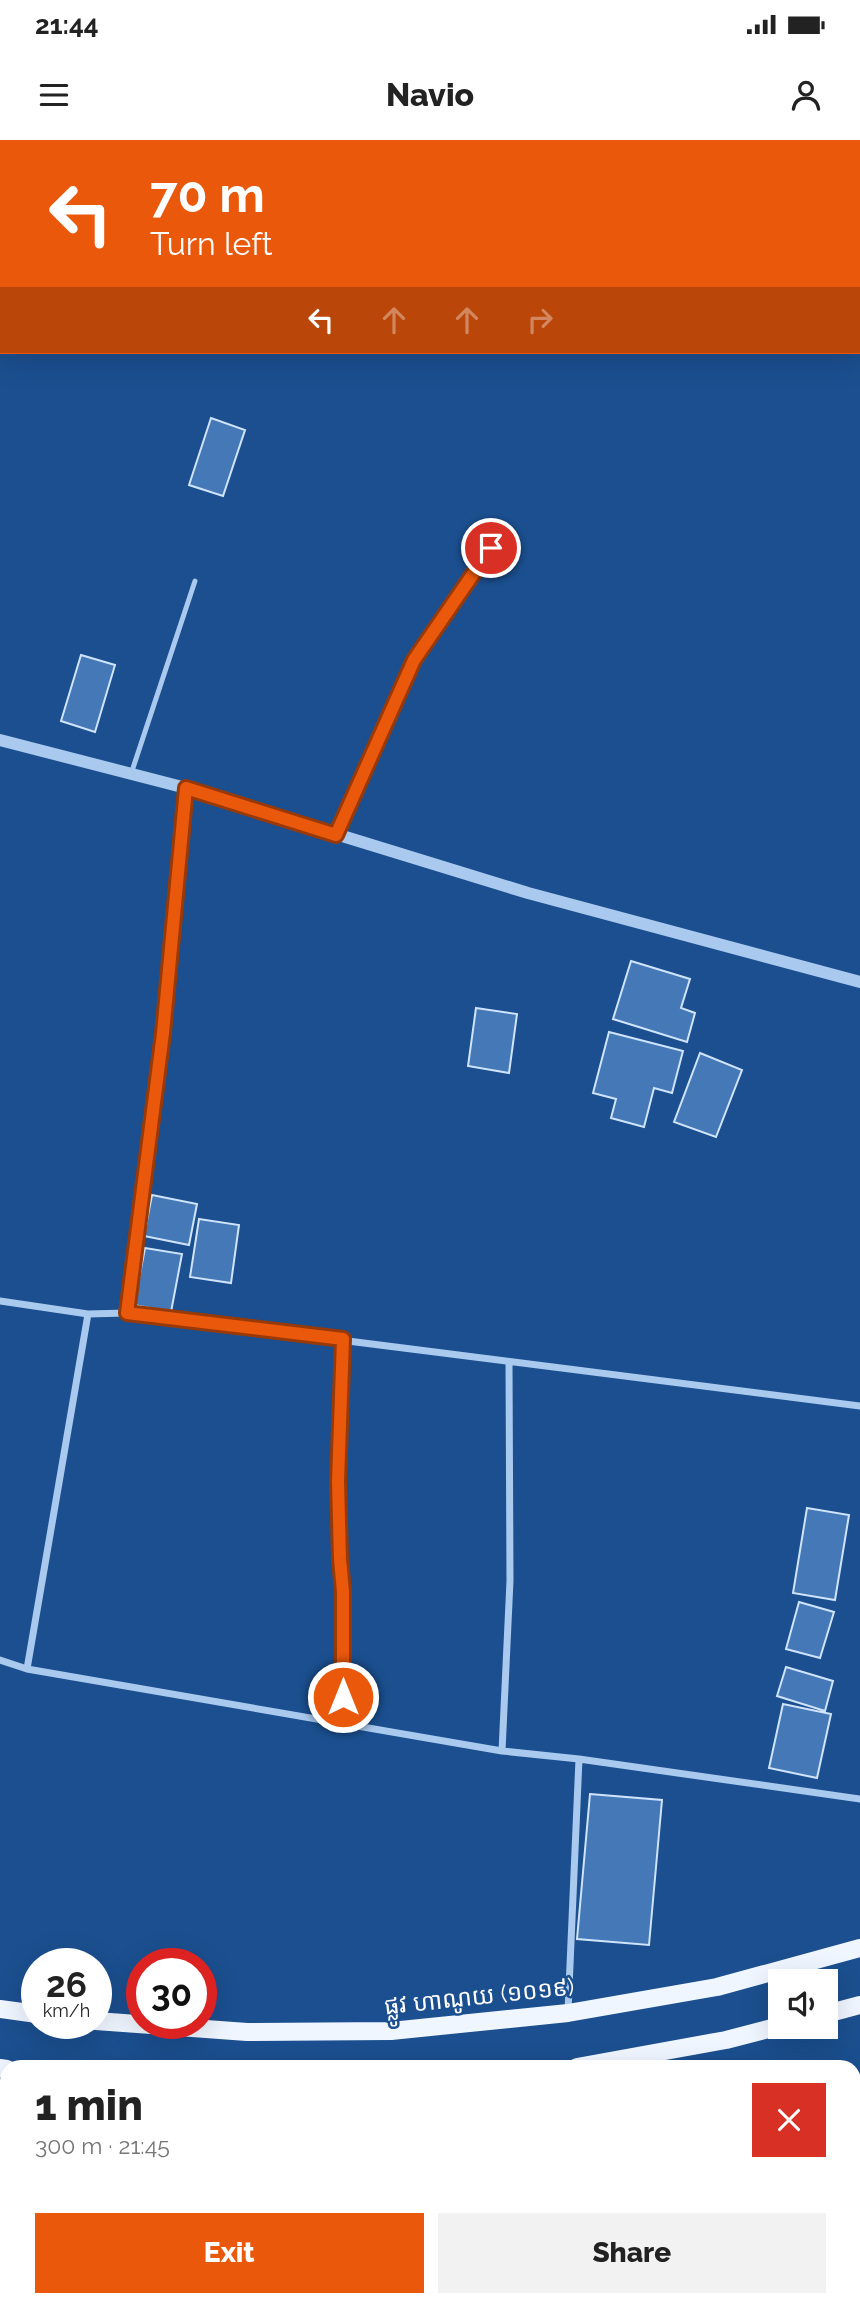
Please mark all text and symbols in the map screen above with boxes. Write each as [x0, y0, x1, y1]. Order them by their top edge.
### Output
text: 21:44 [35, 10, 99, 40]
icon: menu [35, 76, 73, 114]
text: Navio [386, 76, 474, 113]
icon: person [787, 76, 825, 114]
text: 70 m [150, 166, 265, 223]
icon: left [35, 168, 126, 259]
text: Turn left [150, 225, 272, 262]
icon: left [302, 301, 340, 339]
icon: ahead [375, 301, 413, 339]
icon: ahead [448, 301, 486, 339]
icon: right [521, 301, 559, 339]
pin [461, 518, 521, 578]
icon: arrive [472, 529, 510, 567]
position arrow [306, 1660, 380, 1734]
speed limit sign: 30 [126, 1948, 217, 2039]
text: 26 [46, 1964, 87, 2005]
map controls [768, 1969, 838, 2039]
button: sound [768, 1969, 838, 2039]
street label: ផ្លូវ ហាណូយ (១០១៩) [383, 1972, 576, 2028]
text: km/h [43, 2000, 90, 2021]
text: 1 min [35, 2081, 143, 2130]
button: close [752, 2083, 826, 2157]
text: 300 m · 21:45 [35, 2132, 170, 2159]
button: Exit [35, 2213, 424, 2293]
button: Share [438, 2213, 826, 2293]

